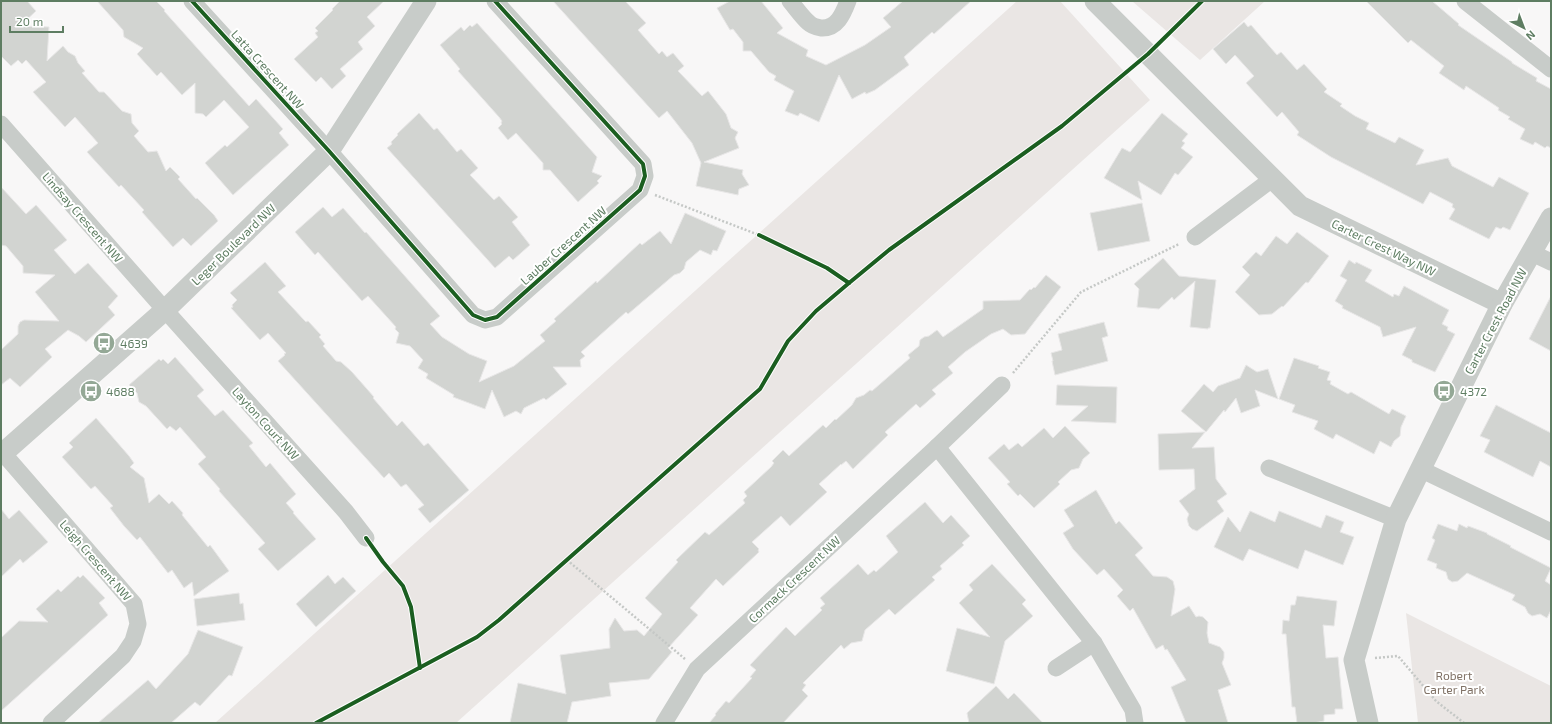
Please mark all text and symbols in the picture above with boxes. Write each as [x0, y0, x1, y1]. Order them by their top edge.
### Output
scale bar [10, 8, 63, 34]
north arrow [1504, 8, 1544, 48]
text: 20 m [16, 14, 43, 28]
street label: Latta Crescent NW [229, 27, 307, 111]
text: N [1524, 28, 1538, 43]
street label: Lindsay Crescent NW [40, 169, 126, 265]
street label: Leger Boulevard NW [188, 200, 278, 288]
street label: Lauber Crescent NW [517, 203, 609, 287]
street label: Carter Crest Way NW [1330, 216, 1438, 278]
street label: Carter Crest Road NW [1461, 266, 1529, 376]
bus stop icon: 4639 [91, 330, 117, 356]
place label: 4639 [120, 336, 148, 350]
bus stop icon: 4688 [78, 378, 104, 404]
bus stop icon: 4372 [1431, 378, 1457, 404]
place label: 4688 [106, 384, 135, 398]
street label: Layton Court NW [230, 384, 302, 462]
place label: 4372 [1460, 384, 1487, 398]
street label: Leigh Crescent NW [57, 517, 135, 603]
street label: Cormack Crescent NW [745, 533, 843, 625]
park label: Robert Carter Park [1423, 668, 1485, 696]

